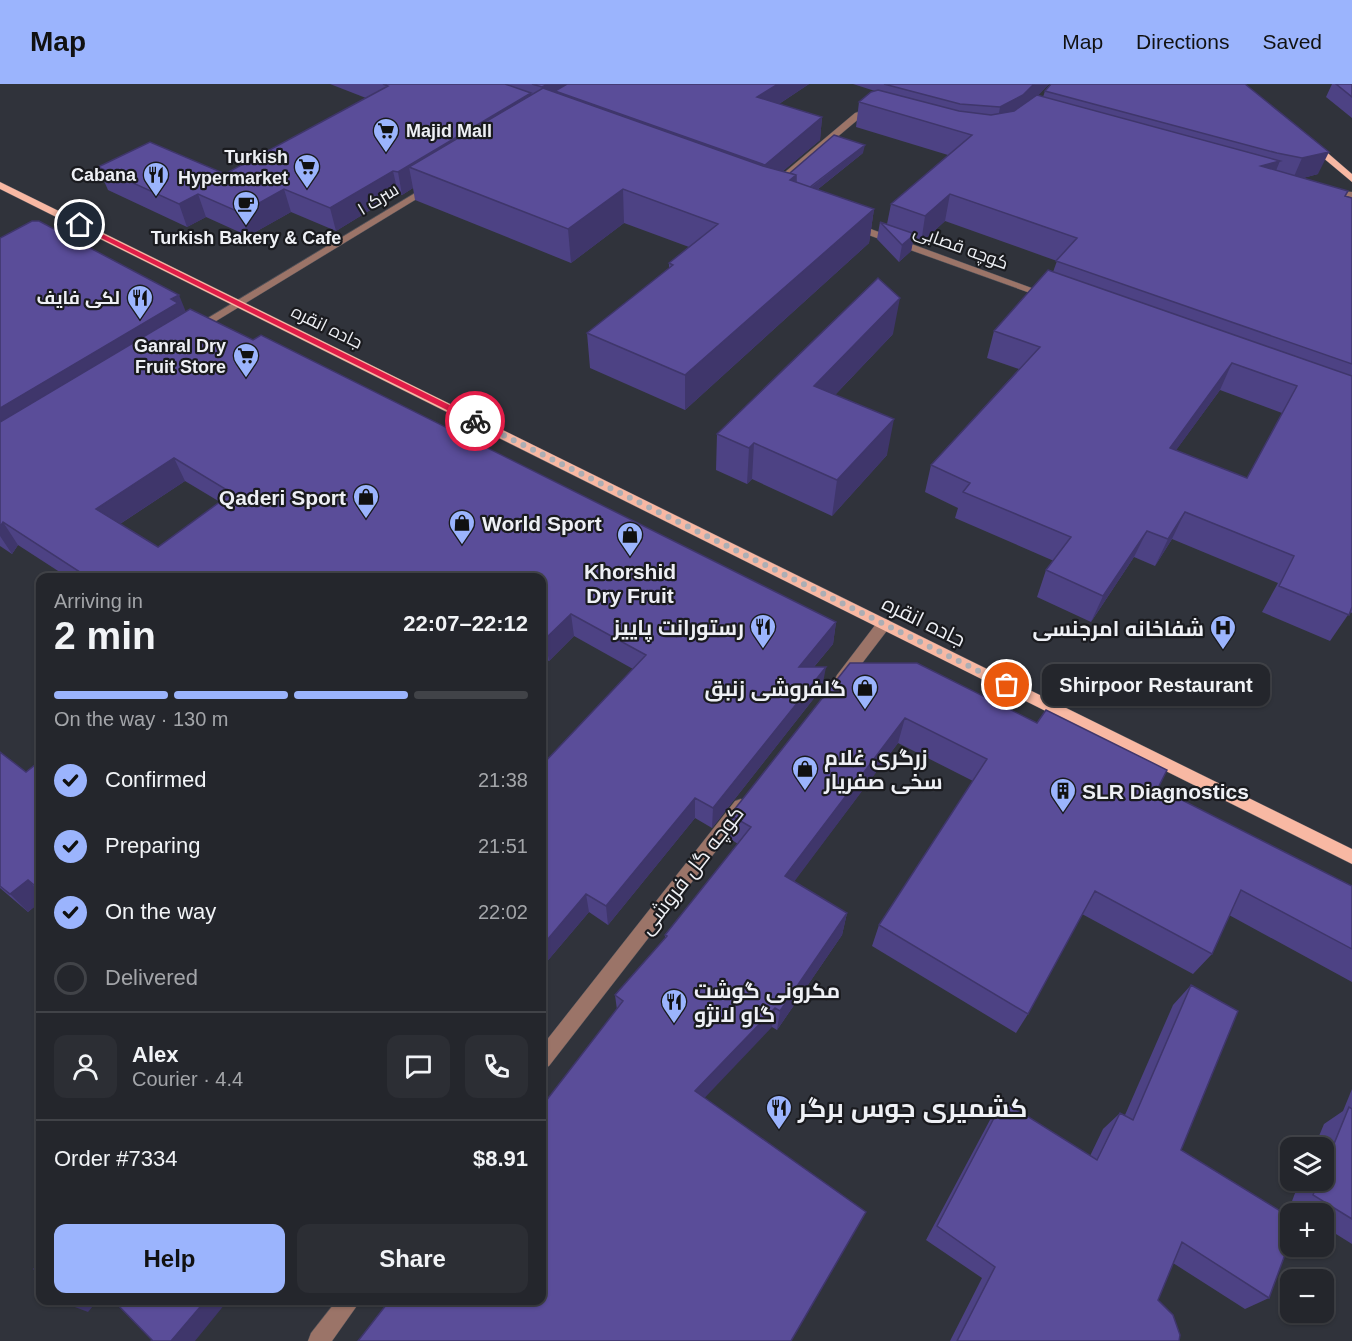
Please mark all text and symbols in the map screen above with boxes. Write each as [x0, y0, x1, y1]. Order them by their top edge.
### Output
text: Map [30, 26, 86, 57]
text: Map [1062, 30, 1103, 53]
text: Directions [1136, 30, 1229, 53]
text: Saved [1262, 30, 1322, 53]
supermarket icon: Majid Mall [371, 116, 401, 154]
place label: Majid Mall [406, 121, 492, 141]
place label: Turkish Hypermarket [178, 147, 288, 188]
supermarket icon: Turkish Hypermarket [292, 152, 322, 190]
restaurant icon: Cabana [141, 160, 171, 198]
place label: Cabana [71, 165, 137, 185]
street label: سرک ۱ [354, 179, 403, 220]
cafe icon: Turkish Bakery & Cafe [231, 189, 261, 227]
pin [54, 199, 105, 250]
icon: home [63, 208, 96, 241]
street label: کوچه قصابی [910, 221, 1011, 275]
place label: Turkish Bakery & Cafe [151, 228, 341, 248]
restaurant icon: لکی فایف [125, 283, 155, 321]
place label: لکی فایف [37, 288, 120, 309]
street label: جاده انقره [288, 301, 366, 354]
place label: Ganral Dry Fruit Store [134, 336, 226, 377]
supermarket icon: Ganral Dry Fruit Store [231, 341, 261, 379]
courier [445, 391, 505, 451]
icon: bike [459, 405, 492, 438]
shop icon: Qaderi Sport [351, 482, 381, 520]
place label: Qaderi Sport [219, 486, 346, 509]
shop icon: World Sport [447, 508, 477, 546]
place label: World Sport [482, 512, 602, 535]
shop icon: Khorshid Dry Fruit [615, 520, 645, 558]
place label: Khorshid Dry Fruit [584, 560, 676, 607]
text: Arriving in [54, 590, 143, 612]
street label: جادہ انقرہ [878, 591, 969, 652]
text: 22:07–22:12 [403, 611, 528, 636]
restaurant icon: رستورانت پاییز [748, 612, 778, 650]
hospital icon: شفاخانه امرجنسی [1208, 613, 1238, 651]
text: 2 min [54, 614, 156, 657]
place label: رستورانت پاییز [612, 616, 744, 643]
place label: شفاخانه امرجنسی [1032, 617, 1204, 641]
pin [981, 659, 1032, 710]
callout: Shirpoor Restaurant [1043, 664, 1271, 706]
icon: bag [990, 668, 1023, 701]
shop icon: گلفروشی زنبق [850, 673, 880, 711]
text: Shirpoor Restaurant [1059, 674, 1253, 696]
place label: گلفروشی زنبق [705, 677, 846, 702]
text: On the way · 130 m [54, 708, 229, 730]
place label: زرگری غلام سخی صفریار [823, 746, 942, 794]
shop icon: زرگری غلام سخی صفریار [790, 754, 820, 792]
icon: check [54, 764, 87, 797]
text: Confirmed [105, 767, 206, 792]
text: 21:38 [478, 769, 528, 791]
building icon: SLR Diagnostics [1048, 776, 1078, 814]
place label: SLR Diagnostics [1082, 780, 1249, 803]
street label: کوچه گل فروشی [634, 801, 750, 940]
icon: check [54, 830, 87, 863]
text: Preparing [105, 833, 200, 858]
text: 21:51 [478, 835, 528, 857]
icon: check [54, 896, 87, 929]
text: On the way [105, 899, 216, 924]
text: 22:02 [478, 901, 528, 923]
text: Delivered [105, 965, 198, 990]
place label: مكرونی گوشت گاو لانژو [694, 979, 840, 1028]
restaurant icon: مكرونی گوشت گاو لانژو [659, 987, 689, 1025]
button: person [54, 1035, 117, 1098]
button: chat [387, 1035, 450, 1098]
button: phone [465, 1035, 528, 1098]
text: Alex [132, 1042, 178, 1067]
text: Courier · 4.4 [132, 1068, 243, 1090]
restaurant icon: کشمیری جوس برگر [764, 1093, 794, 1131]
place label: کشمیری جوس برگر [797, 1093, 1028, 1124]
map controls [1280, 1137, 1334, 1323]
button: layers [1280, 1137, 1334, 1191]
text: Order #7334 [54, 1146, 178, 1171]
text: $8.91 [473, 1146, 528, 1171]
button: + [1280, 1203, 1334, 1257]
button: Help [54, 1224, 285, 1293]
button: Share [297, 1224, 528, 1293]
button: − [1280, 1269, 1334, 1323]

